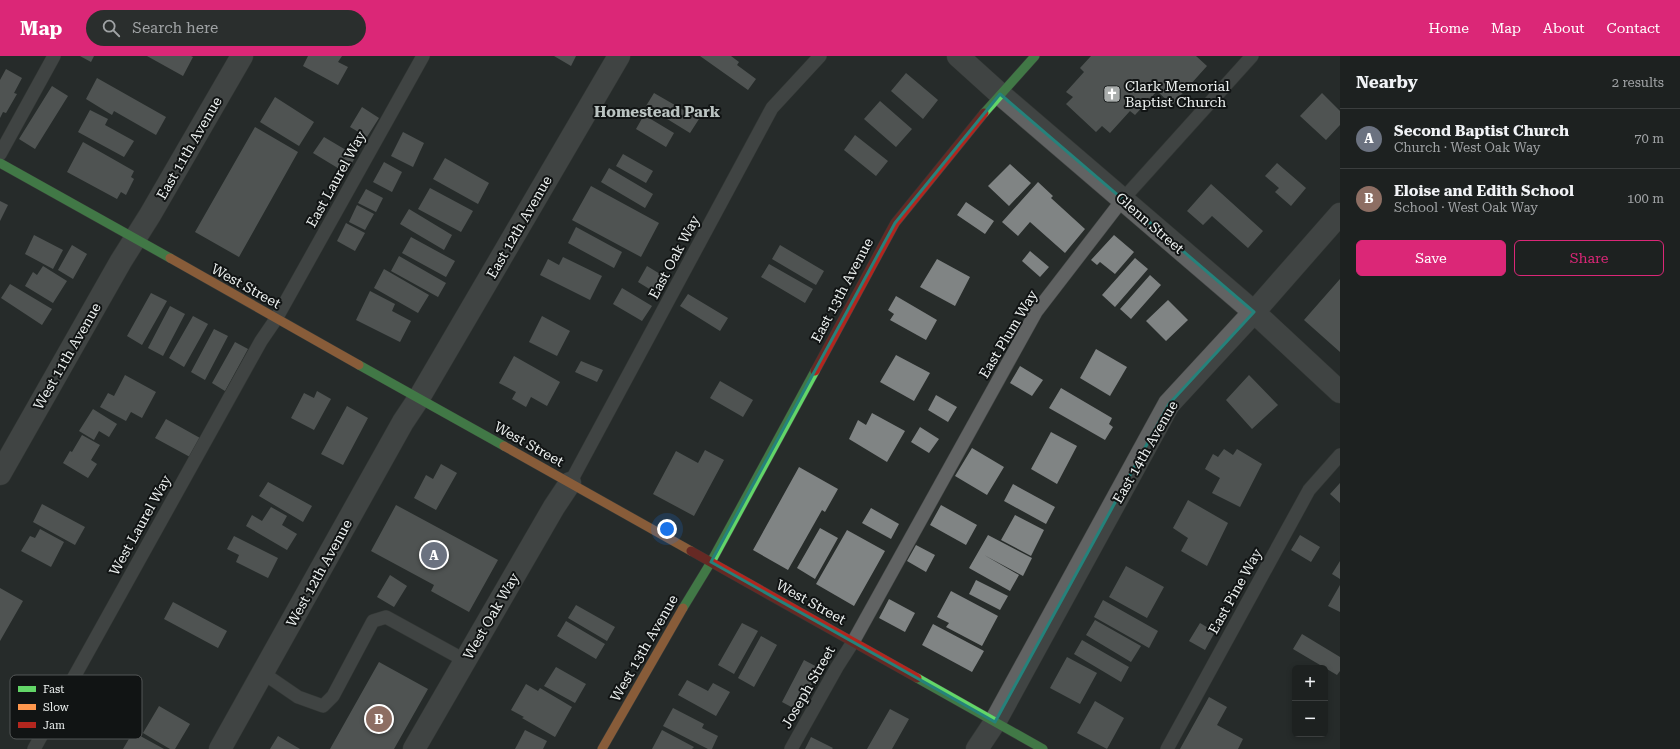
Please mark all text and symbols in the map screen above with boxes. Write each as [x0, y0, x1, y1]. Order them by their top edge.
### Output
search box [86, 10, 366, 46]
text: Map [20, 17, 62, 40]
icon: search [100, 17, 122, 39]
text: Search here [132, 19, 218, 37]
text: Home [1428, 20, 1469, 36]
text: Map [1491, 20, 1521, 36]
text: About [1543, 20, 1585, 36]
text: Contact [1607, 20, 1660, 36]
text: Nearby [1356, 72, 1418, 92]
text: 2 results [1612, 75, 1664, 90]
place label: Clark Memorial Baptist Church [1125, 78, 1230, 110]
church icon: Clark Memorial Baptist Church [1102, 84, 1122, 104]
street label: East 11th Avenue [153, 94, 225, 202]
district label: Homestead Park [594, 103, 721, 121]
text: Second Baptist Church [1394, 122, 1569, 140]
street label: East Laurel Way [303, 128, 369, 230]
text: A [1364, 131, 1374, 146]
text: 70 m [1634, 131, 1664, 146]
text: Church · West Oak Way [1394, 140, 1541, 155]
street label: East 12th Avenue [483, 173, 555, 281]
text: Eloise and Edith School [1394, 182, 1574, 200]
street label: Glenn Street [1113, 189, 1187, 257]
text: B [1364, 191, 1374, 206]
text: 100 m [1627, 191, 1664, 206]
text: School · West Oak Way [1394, 200, 1538, 215]
street label: East Oak Way [645, 212, 703, 302]
street label: East 13th Avenue [808, 235, 876, 345]
button: Save [1356, 240, 1506, 276]
button: Share [1514, 240, 1664, 276]
street label: West Street [209, 260, 283, 312]
street label: East Plum Way [976, 287, 1041, 381]
street label: West 11th Avenue [30, 300, 104, 412]
street label: East 14th Avenue [1109, 398, 1181, 506]
street label: West Street [492, 418, 566, 470]
street label: West Laurel Way [106, 472, 174, 578]
street label: West 12th Avenue [283, 516, 355, 630]
your location [657, 519, 677, 539]
pin: A [421, 540, 447, 570]
street label: East Pine Way [1205, 545, 1265, 636]
street label: West Oak Way [460, 569, 523, 662]
street label: West Street [774, 576, 848, 628]
street label: West 13th Avenue [607, 592, 681, 704]
street label: Joseph Street [778, 643, 838, 731]
map controls [1292, 665, 1328, 737]
button: + [1292, 665, 1328, 701]
legend [10, 675, 142, 739]
text: Fast [43, 683, 64, 696]
text: Slow [43, 701, 70, 714]
button: − [1292, 701, 1328, 737]
pin: B [366, 704, 392, 734]
text: Jam [43, 719, 65, 732]

